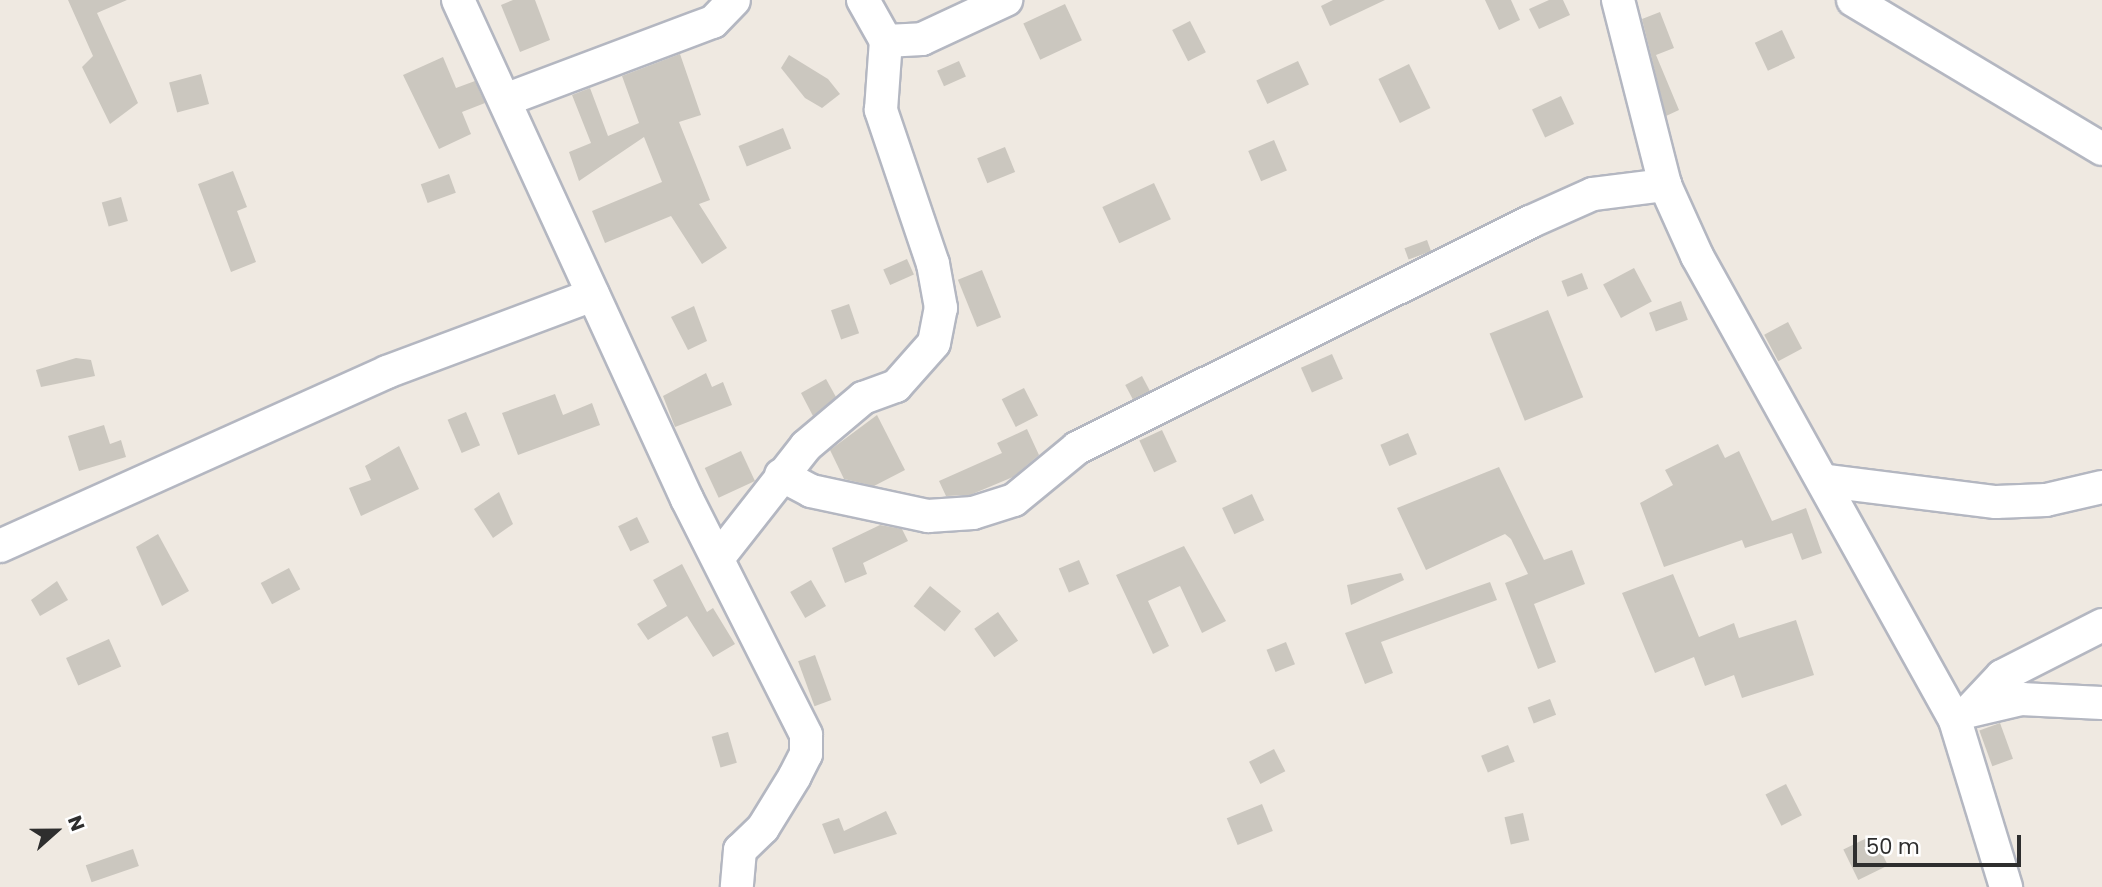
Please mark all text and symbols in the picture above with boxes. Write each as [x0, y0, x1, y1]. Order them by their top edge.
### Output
north arrow [21, 796, 91, 866]
text: N [61, 812, 91, 835]
scale bar [1857, 820, 2025, 864]
text: 50 m [1866, 832, 1920, 861]

